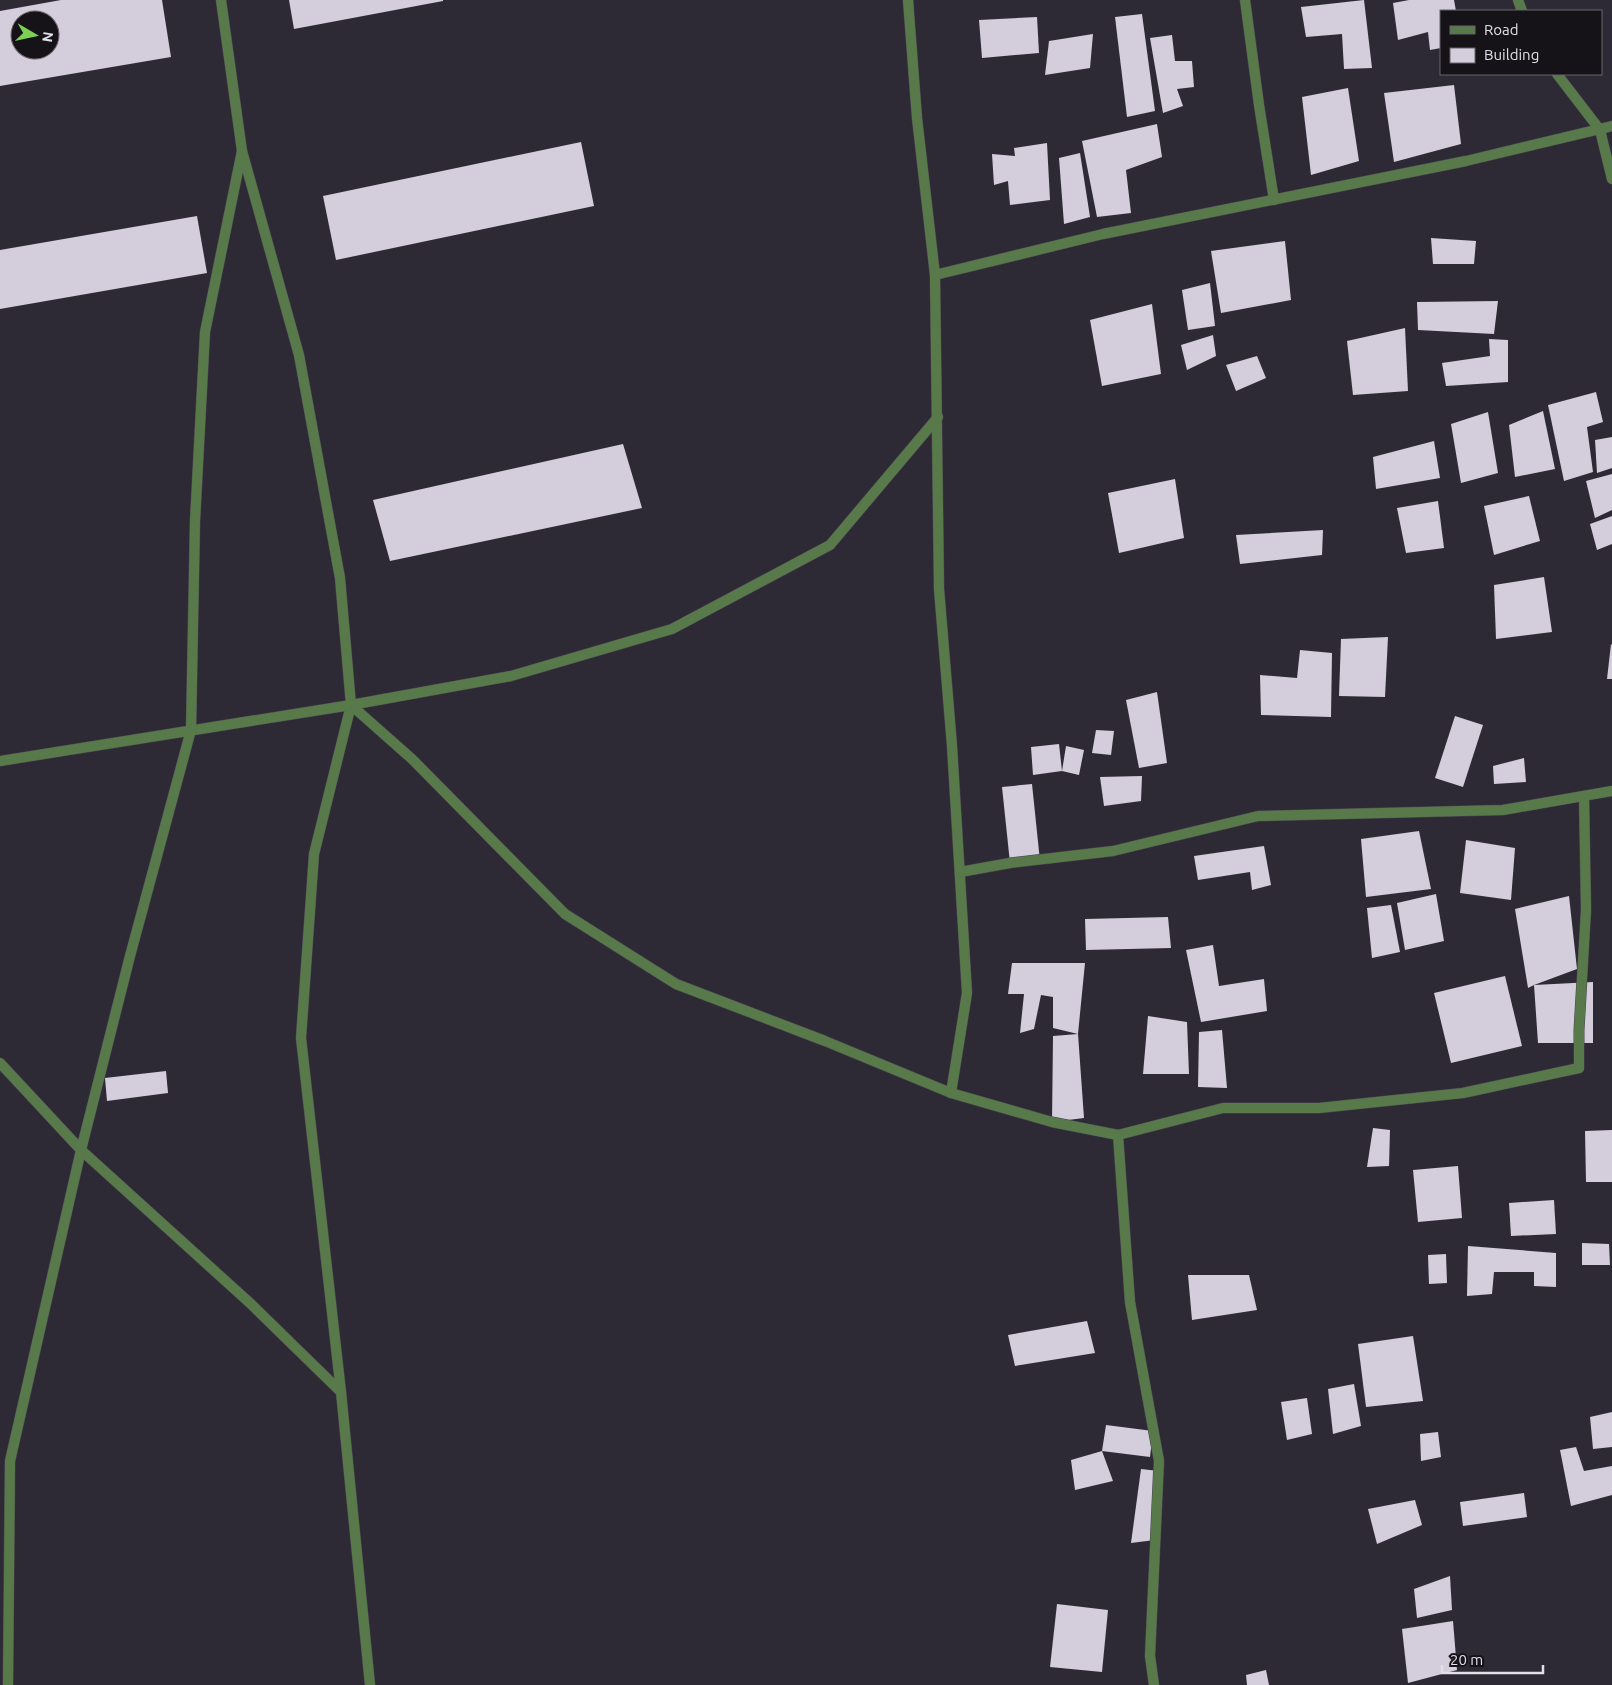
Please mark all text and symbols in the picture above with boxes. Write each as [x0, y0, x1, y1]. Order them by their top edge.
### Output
north arrow [10, 10, 60, 60]
legend [1440, 10, 1602, 75]
text: Road [1484, 21, 1519, 38]
text: N [39, 31, 57, 43]
text: Building [1484, 46, 1539, 63]
scale bar [1442, 1642, 1543, 1674]
text: 20 m [1450, 1651, 1483, 1668]

